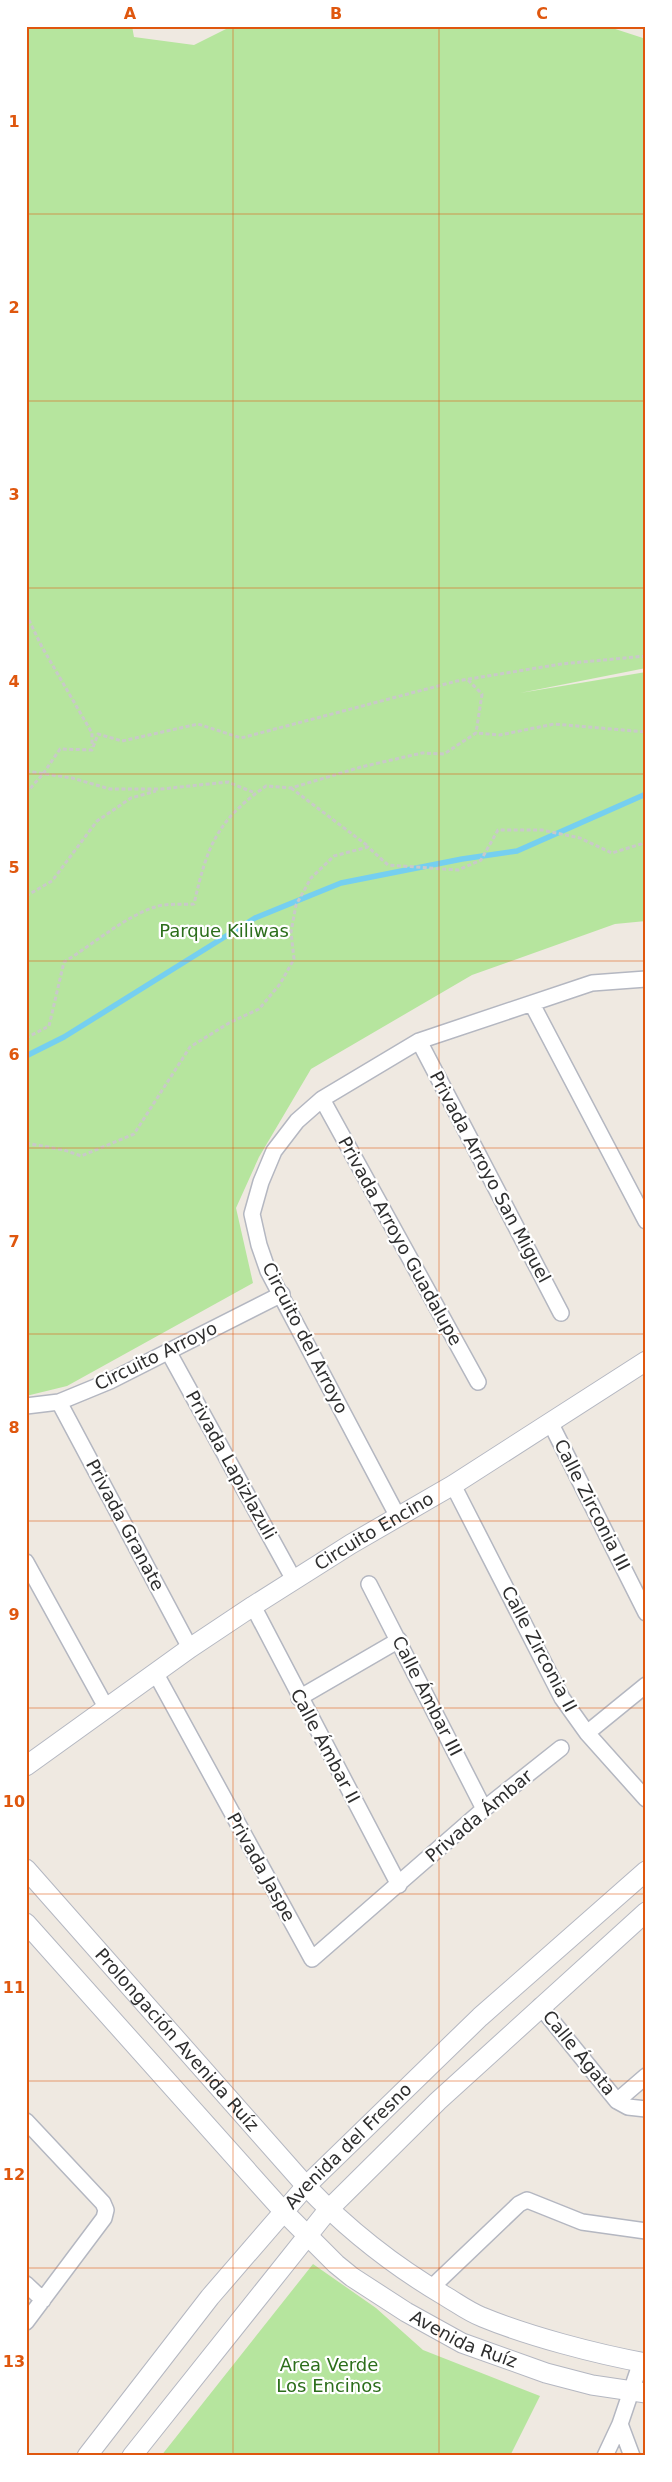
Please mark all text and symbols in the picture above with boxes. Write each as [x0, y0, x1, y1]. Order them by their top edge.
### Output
text: A [124, 4, 137, 23]
text: B [330, 4, 342, 23]
text: C [536, 4, 548, 23]
text: 1 [8, 112, 20, 131]
text: 2 [8, 298, 20, 317]
text: 3 [8, 485, 20, 504]
text: 4 [8, 672, 20, 691]
text: 5 [8, 858, 20, 877]
park label: Parque Kiliwas [159, 920, 289, 941]
text: 6 [8, 1045, 20, 1064]
street label: Privada Arroyo San Miguel [426, 1067, 555, 1286]
street label: Privada Arroyo Guadalupe [334, 1133, 467, 1349]
text: 7 [8, 1232, 20, 1251]
street label: Circuito del Arroyo [258, 1259, 353, 1417]
street label: Circuito Arroyo [91, 1317, 220, 1394]
street label: Privada Lapizlazuli [182, 1387, 281, 1543]
text: 8 [8, 1418, 20, 1437]
street label: Calle Zirconia III [550, 1436, 635, 1574]
street label: Privada Granate [82, 1455, 169, 1594]
street label: Circuito Encino [310, 1488, 437, 1574]
street label: Calle Zirconia II [497, 1582, 581, 1715]
text: 9 [8, 1605, 20, 1624]
street label: Calle Ámbar III [388, 1632, 467, 1759]
street label: Calle Ámbar II [286, 1685, 364, 1807]
street label: Privada Ámbar [421, 1765, 537, 1866]
text: 10 [3, 1792, 25, 1811]
street label: Privada Jaspe [223, 1809, 300, 1925]
street label: Prolongación Avenida Ruíz [91, 1944, 264, 2135]
text: 11 [3, 1978, 25, 1997]
street label: Calle Ágata [539, 2006, 620, 2099]
street label: Avenida del Fresno [280, 2078, 416, 2213]
text: 12 [3, 2165, 25, 2184]
street label: Avenida Ruíz [407, 2306, 520, 2372]
text: 13 [3, 2352, 25, 2371]
park label: Area Verde Los Encinos [276, 2354, 382, 2396]

